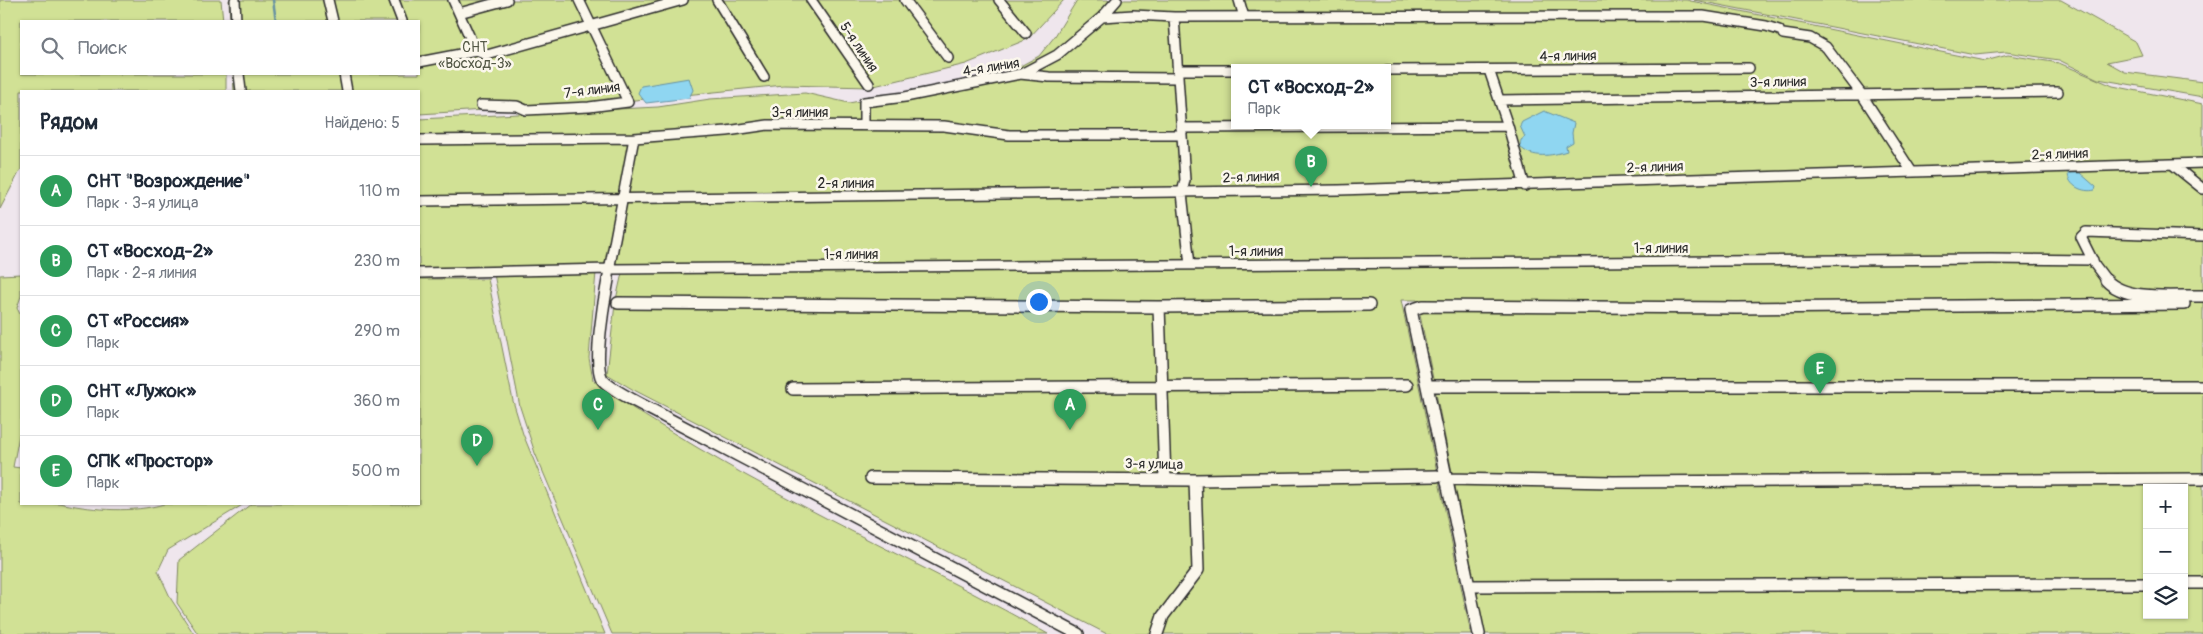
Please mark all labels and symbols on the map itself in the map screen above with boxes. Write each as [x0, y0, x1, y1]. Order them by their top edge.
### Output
street label: 5-я линия [836, 19, 882, 75]
park label: СНТ «Восход-3» [438, 39, 512, 72]
street label: 4-я линия [1539, 47, 1597, 65]
street label: 4-я линия [961, 54, 1021, 80]
street label: 3-я линия [1749, 73, 1807, 91]
street label: 7-я линия [563, 78, 621, 102]
street label: 3-я линия [772, 104, 828, 121]
street label: 2-я линия [2031, 145, 2089, 163]
pin: B [1295, 146, 1327, 187]
street label: 2-я линия [1626, 158, 1684, 176]
street label: 2-я линия [1222, 168, 1280, 186]
street label: 2-я линия [818, 175, 874, 192]
street label: 1-я линия [1634, 240, 1688, 257]
street label: 1-я линия [1229, 243, 1283, 260]
street label: 1-я линия [824, 246, 878, 263]
your location [1026, 289, 1052, 315]
pin: E [1804, 353, 1836, 394]
pin: C [582, 389, 614, 430]
pin: A [1054, 389, 1086, 430]
pin: D [461, 425, 493, 466]
street label: 3-я улица [1125, 455, 1183, 473]

